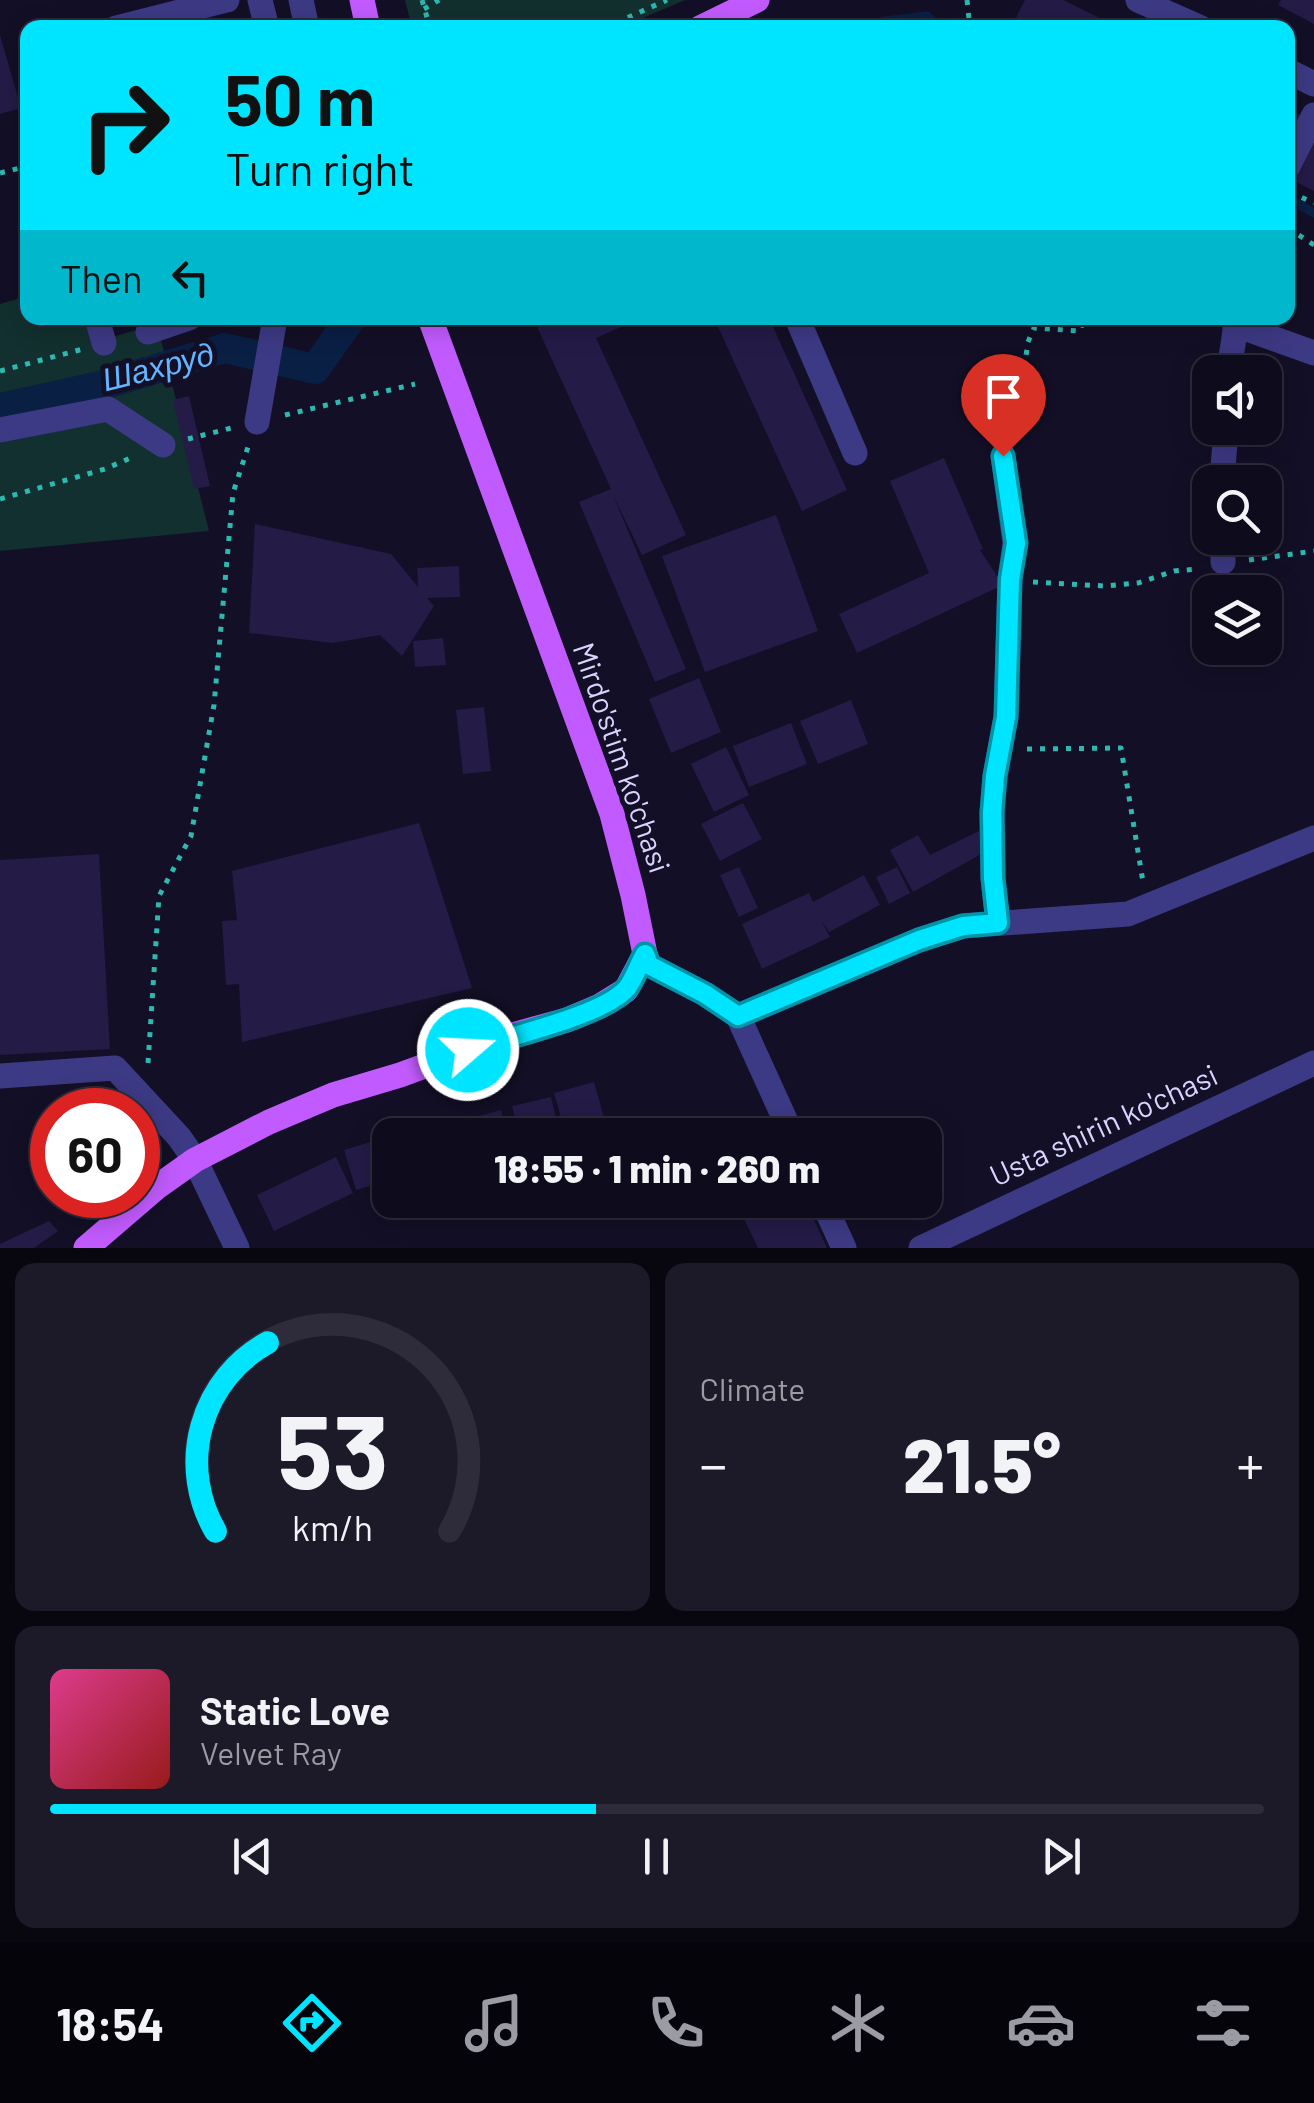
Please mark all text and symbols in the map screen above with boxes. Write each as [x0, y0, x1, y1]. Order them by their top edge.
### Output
text: 50 m [225, 56, 375, 140]
icon: right [60, 60, 190, 190]
text: Turn right [225, 141, 415, 195]
icon: left [163, 250, 218, 305]
text: Then [60, 255, 143, 301]
water label: Шахруд [98, 333, 218, 398]
pin [961, 354, 1046, 457]
map controls [1192, 355, 1282, 665]
button: sound [1192, 355, 1282, 445]
icon: arrive [976, 369, 1031, 424]
button: search [1192, 465, 1282, 555]
button: layers [1192, 575, 1282, 665]
street label: Mirdo'stim ko'chasi [567, 637, 679, 877]
position arrow [416, 998, 520, 1102]
street label: Usta shirin ko'chasi [984, 1056, 1223, 1193]
speed limit sign: 60 [30, 1088, 160, 1218]
text: 18:55 · 1 min · 260 m [494, 1145, 820, 1191]
text: Climate [700, 1369, 805, 1407]
text: 53 [276, 1385, 388, 1510]
text: 21.5° [903, 1418, 1061, 1508]
text: − [700, 1430, 727, 1496]
text: + [1236, 1430, 1264, 1496]
text: km/h [292, 1505, 373, 1548]
text: Static Love [200, 1687, 390, 1733]
text: Velvet Ray [200, 1733, 342, 1771]
icon: previous [225, 1829, 280, 1884]
icon: pause [629, 1829, 684, 1884]
icon: next [1034, 1829, 1089, 1884]
icon: directions [277, 1988, 347, 2058]
icon: music [459, 1988, 529, 2058]
icon: phone [641, 1988, 711, 2058]
icon: climate [823, 1988, 893, 2058]
icon: car [1006, 1988, 1076, 2058]
icon: filters [1188, 1988, 1258, 2058]
text: 18:54 [56, 1996, 164, 2050]

